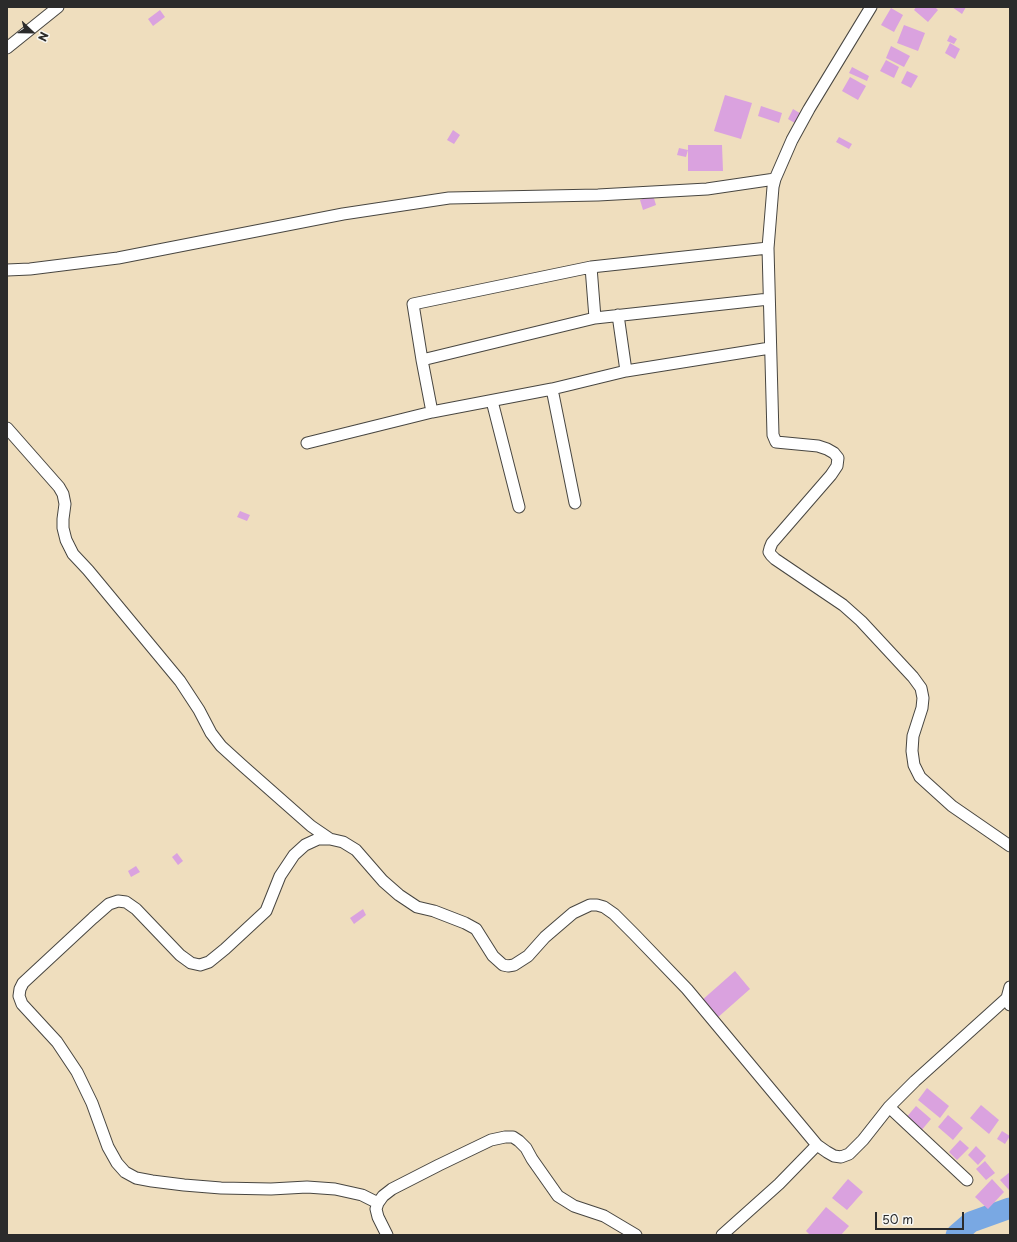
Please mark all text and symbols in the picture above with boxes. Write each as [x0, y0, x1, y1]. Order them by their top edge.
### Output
north arrow [12, 12, 52, 52]
text: N [34, 29, 53, 44]
scale bar [877, 1204, 966, 1230]
text: 50 m [882, 1210, 913, 1228]

